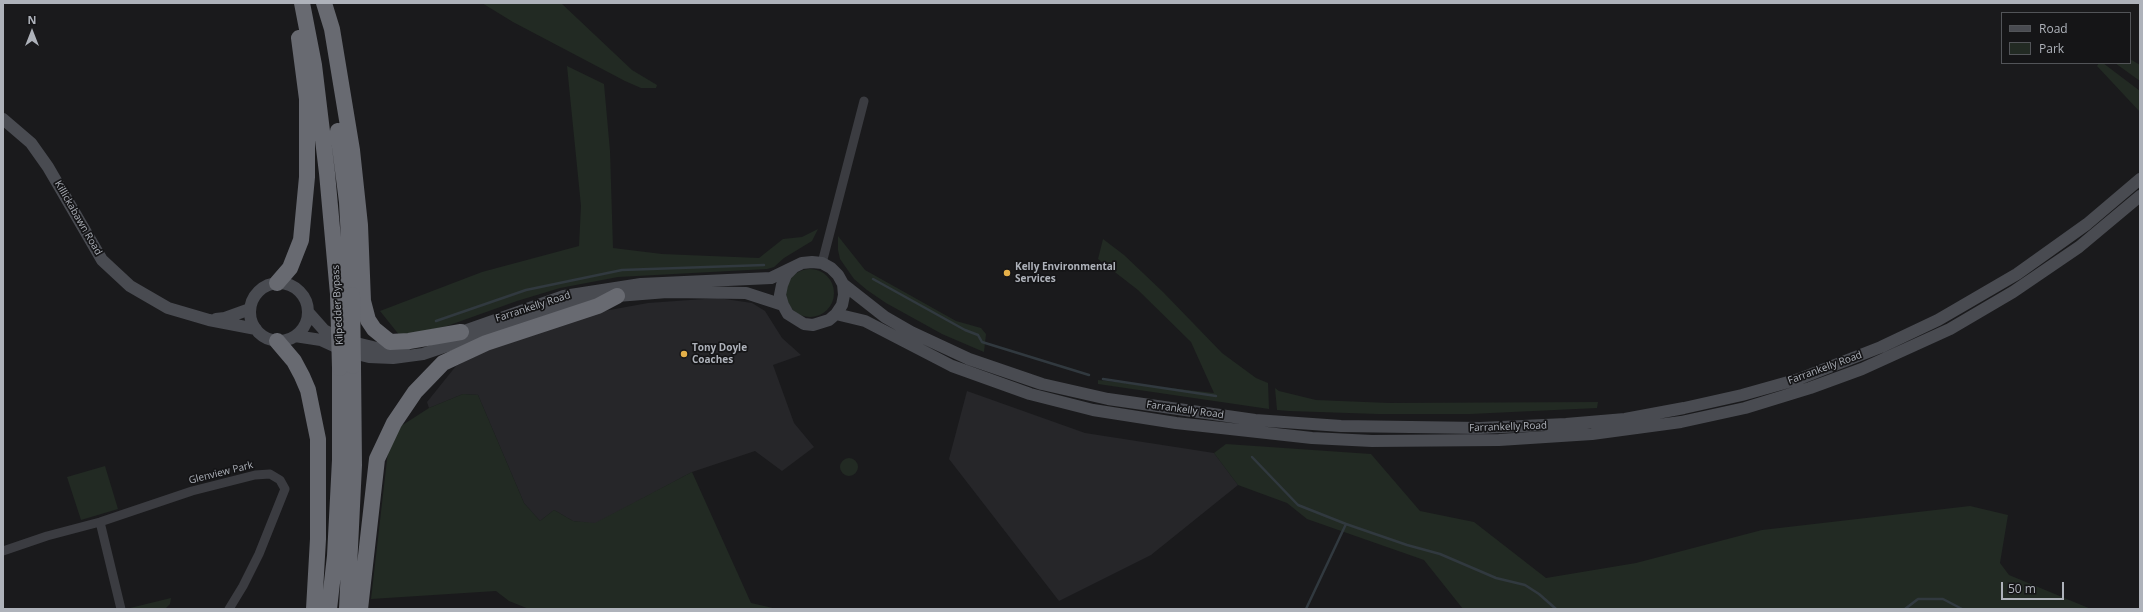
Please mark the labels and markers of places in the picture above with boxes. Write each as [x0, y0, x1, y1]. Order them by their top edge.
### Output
place label: Kelly Environmental Services [1015, 261, 1116, 284]
marker: Kelly Environmental Services [1002, 268, 1012, 278]
place label: Tony Doyle Coaches [692, 342, 747, 366]
marker: Tony Doyle Coaches [679, 349, 689, 359]

